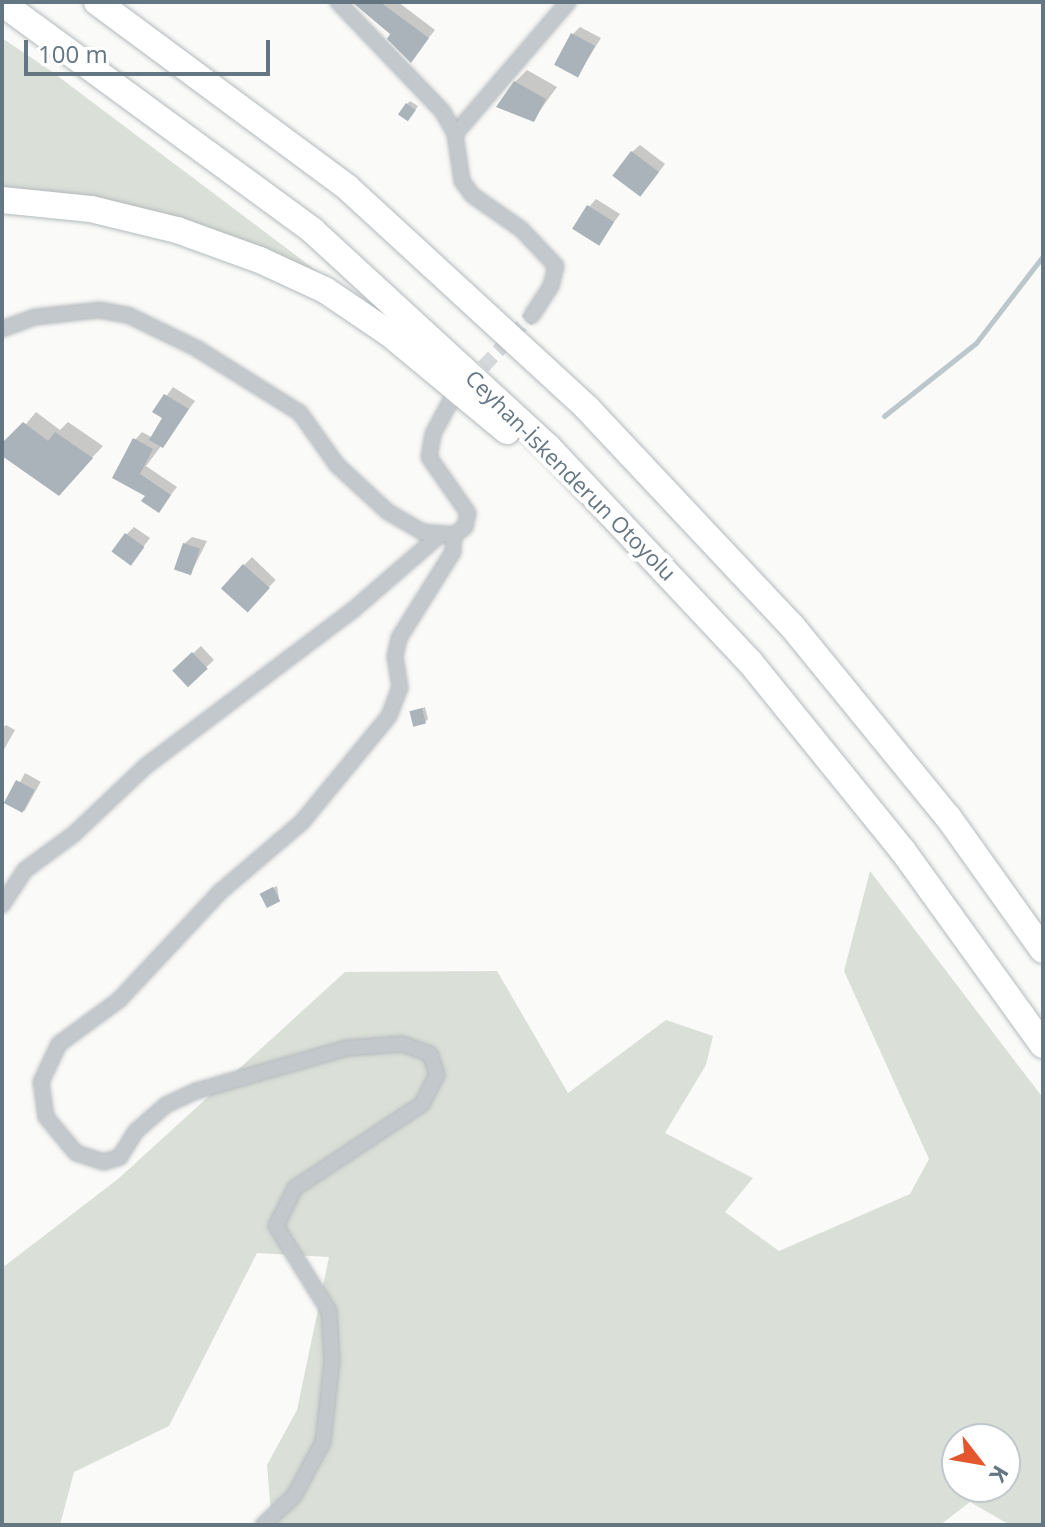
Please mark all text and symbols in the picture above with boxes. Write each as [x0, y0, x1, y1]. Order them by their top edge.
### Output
scale bar [28, 24, 274, 74]
text: 100 m [38, 37, 108, 70]
street label: Ceyhan-İskenderun Otoyolu [460, 364, 682, 586]
north arrow [941, 1423, 1021, 1503]
text: K [983, 1460, 1016, 1488]

